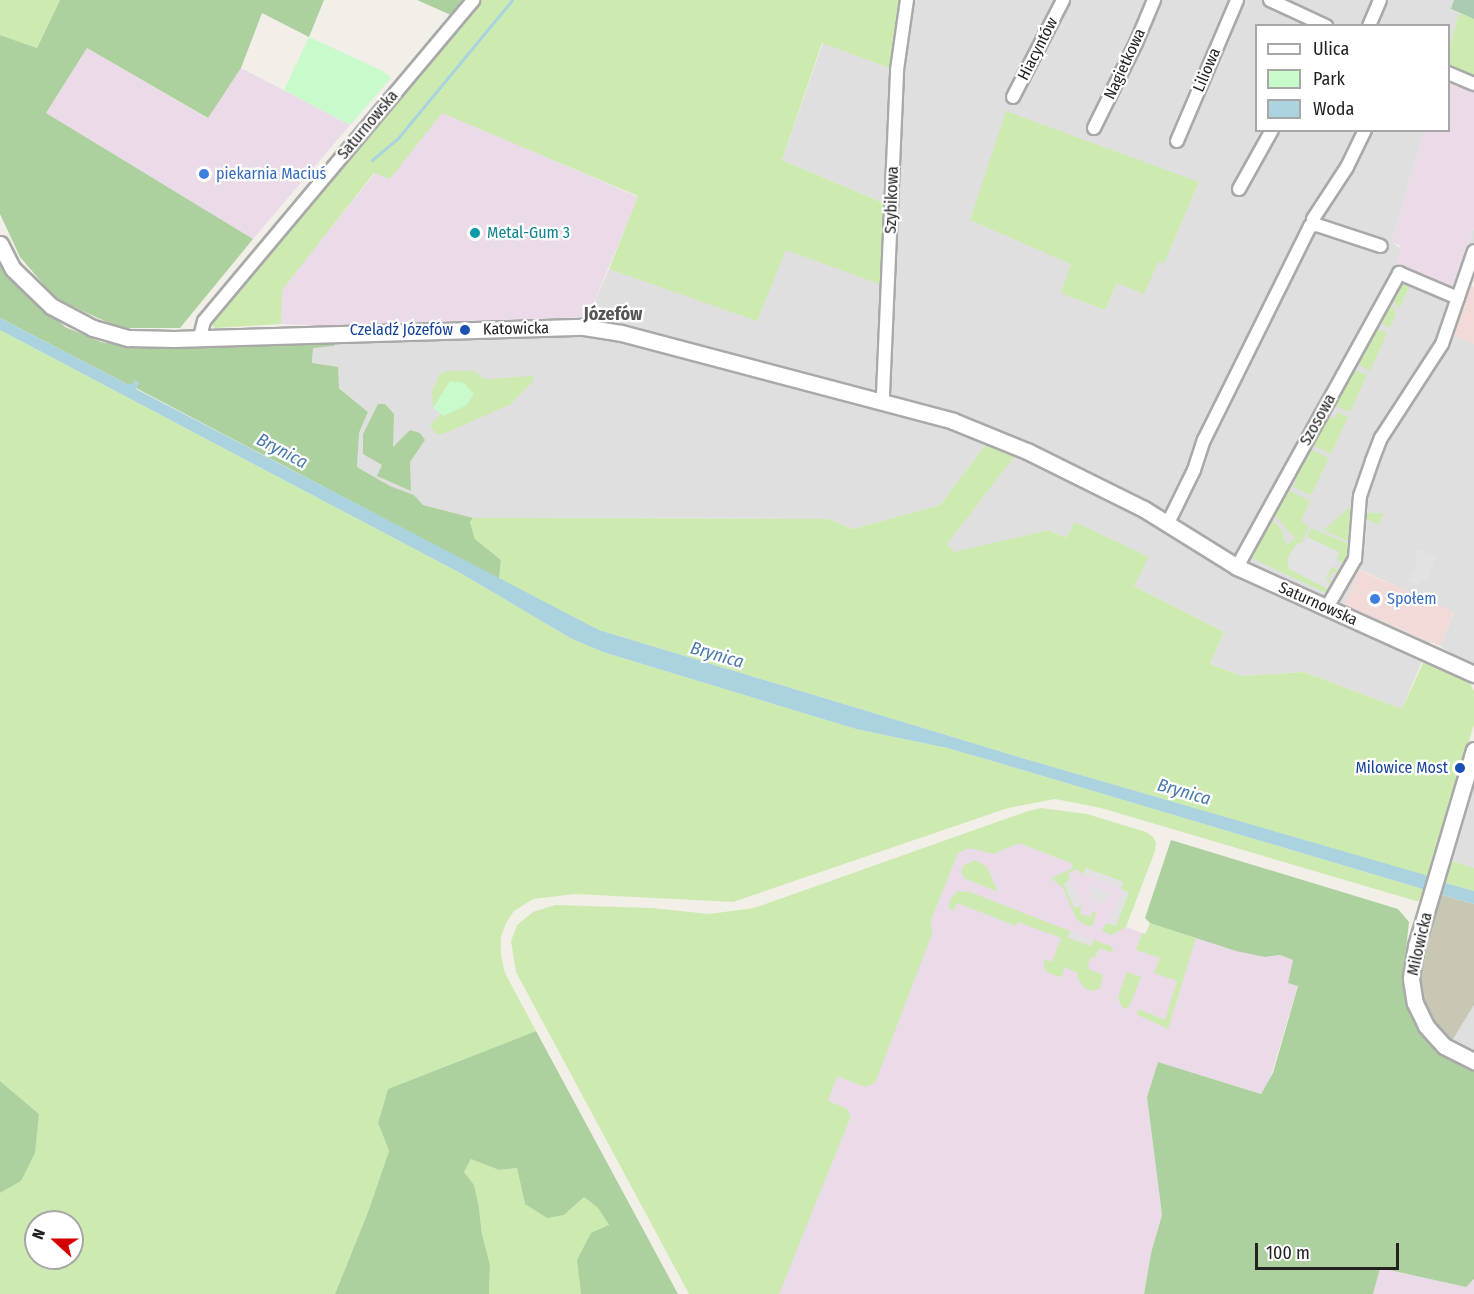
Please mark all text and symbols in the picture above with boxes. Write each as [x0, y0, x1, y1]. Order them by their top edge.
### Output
street label: Hiacyntów [1014, 14, 1062, 84]
legend [1255, 24, 1450, 132]
street label: Nagietkowa [1100, 26, 1150, 102]
text: Ulica [1313, 38, 1349, 60]
street label: Liliowa [1189, 45, 1225, 95]
text: Park [1313, 68, 1345, 90]
street label: Saturnowska [334, 87, 402, 163]
text: Woda [1313, 98, 1354, 120]
place label: piekarnia Maciuś [216, 164, 326, 184]
street label: Szybikowa [881, 166, 903, 234]
marker: piekarnia Maciuś [197, 167, 211, 181]
place label: Metal-Gum 3 [487, 223, 570, 243]
marker: Metal-Gum 3 [468, 226, 482, 240]
district label: Józefów [584, 303, 642, 325]
street label: Katowicka [483, 319, 549, 339]
place label: Czeladź Józefów [350, 320, 453, 340]
marker: Czeladź Józefów [458, 323, 472, 337]
street label: Szosowa [1296, 391, 1340, 449]
water label: Brynica [253, 429, 311, 473]
street label: Saturnowska [1276, 578, 1360, 630]
place label: Społem [1387, 589, 1437, 609]
marker: Społem [1368, 592, 1382, 606]
water label: Brynica [688, 637, 746, 673]
place label: Milowice Most [1355, 758, 1448, 778]
marker: Milowice Most [1453, 761, 1467, 775]
water label: Brynica [1155, 774, 1213, 810]
street label: Milowicka [1403, 910, 1437, 978]
north arrow [24, 1210, 84, 1270]
text: N [28, 1226, 49, 1242]
scale bar [1258, 1231, 1402, 1269]
text: 100 m [1266, 1242, 1310, 1264]

